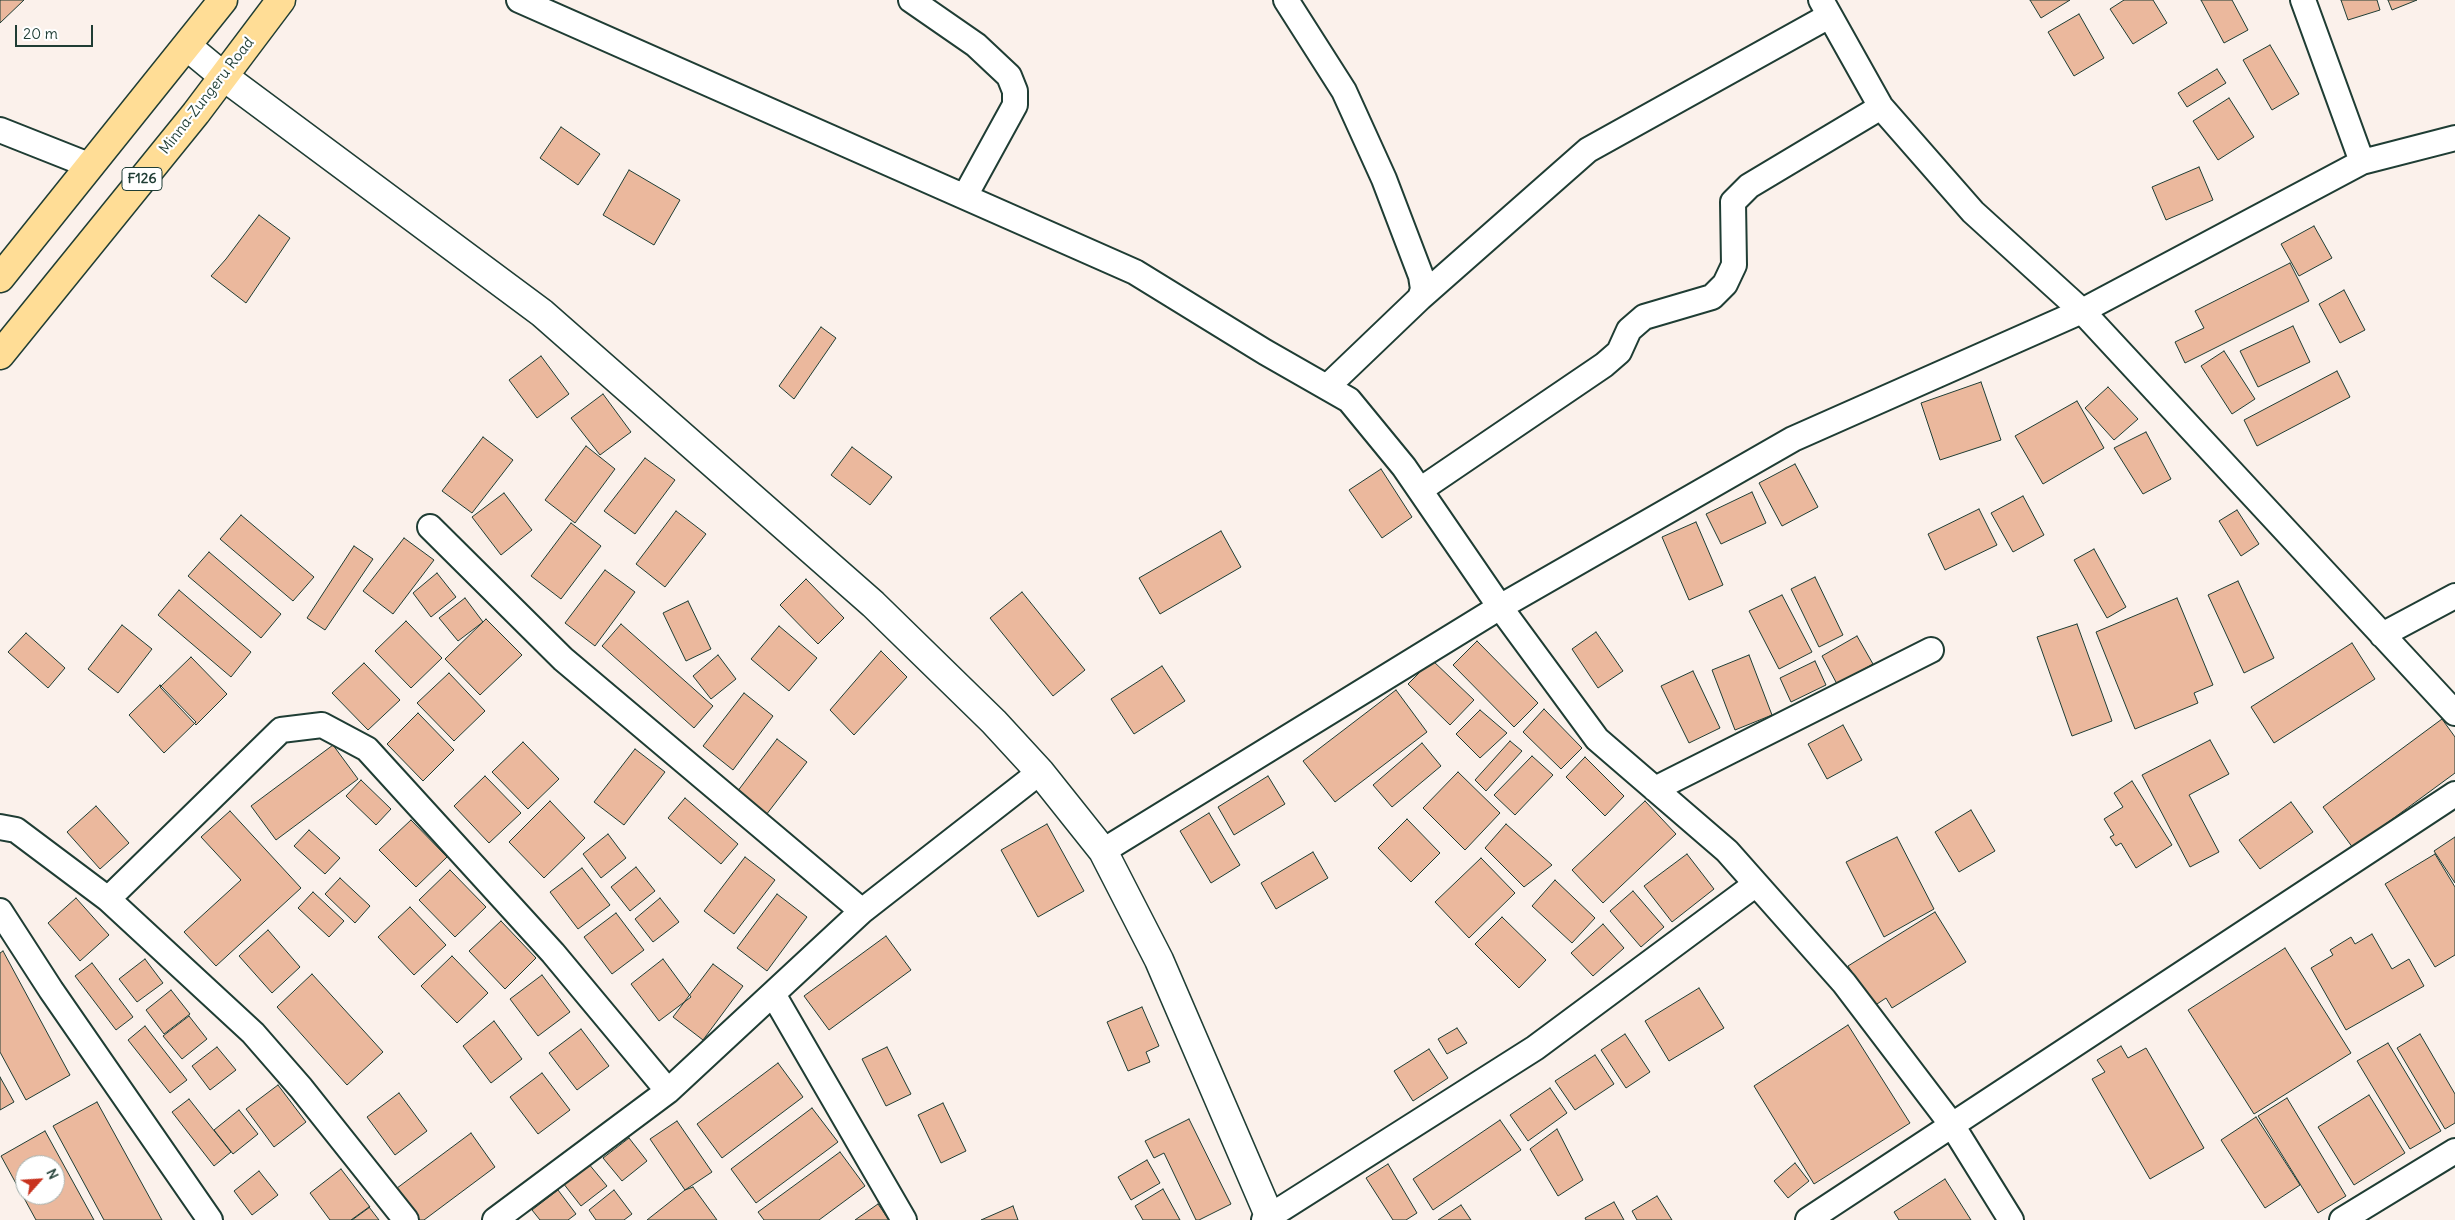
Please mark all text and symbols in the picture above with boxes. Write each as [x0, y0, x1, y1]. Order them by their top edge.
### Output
scale bar [18, 15, 95, 47]
text: 20 m [23, 24, 58, 43]
street label: Minna-Zungeru Road [156, 34, 258, 158]
road number: F126 [122, 168, 162, 190]
north arrow [15, 1155, 65, 1205]
text: N [42, 1166, 63, 1182]

